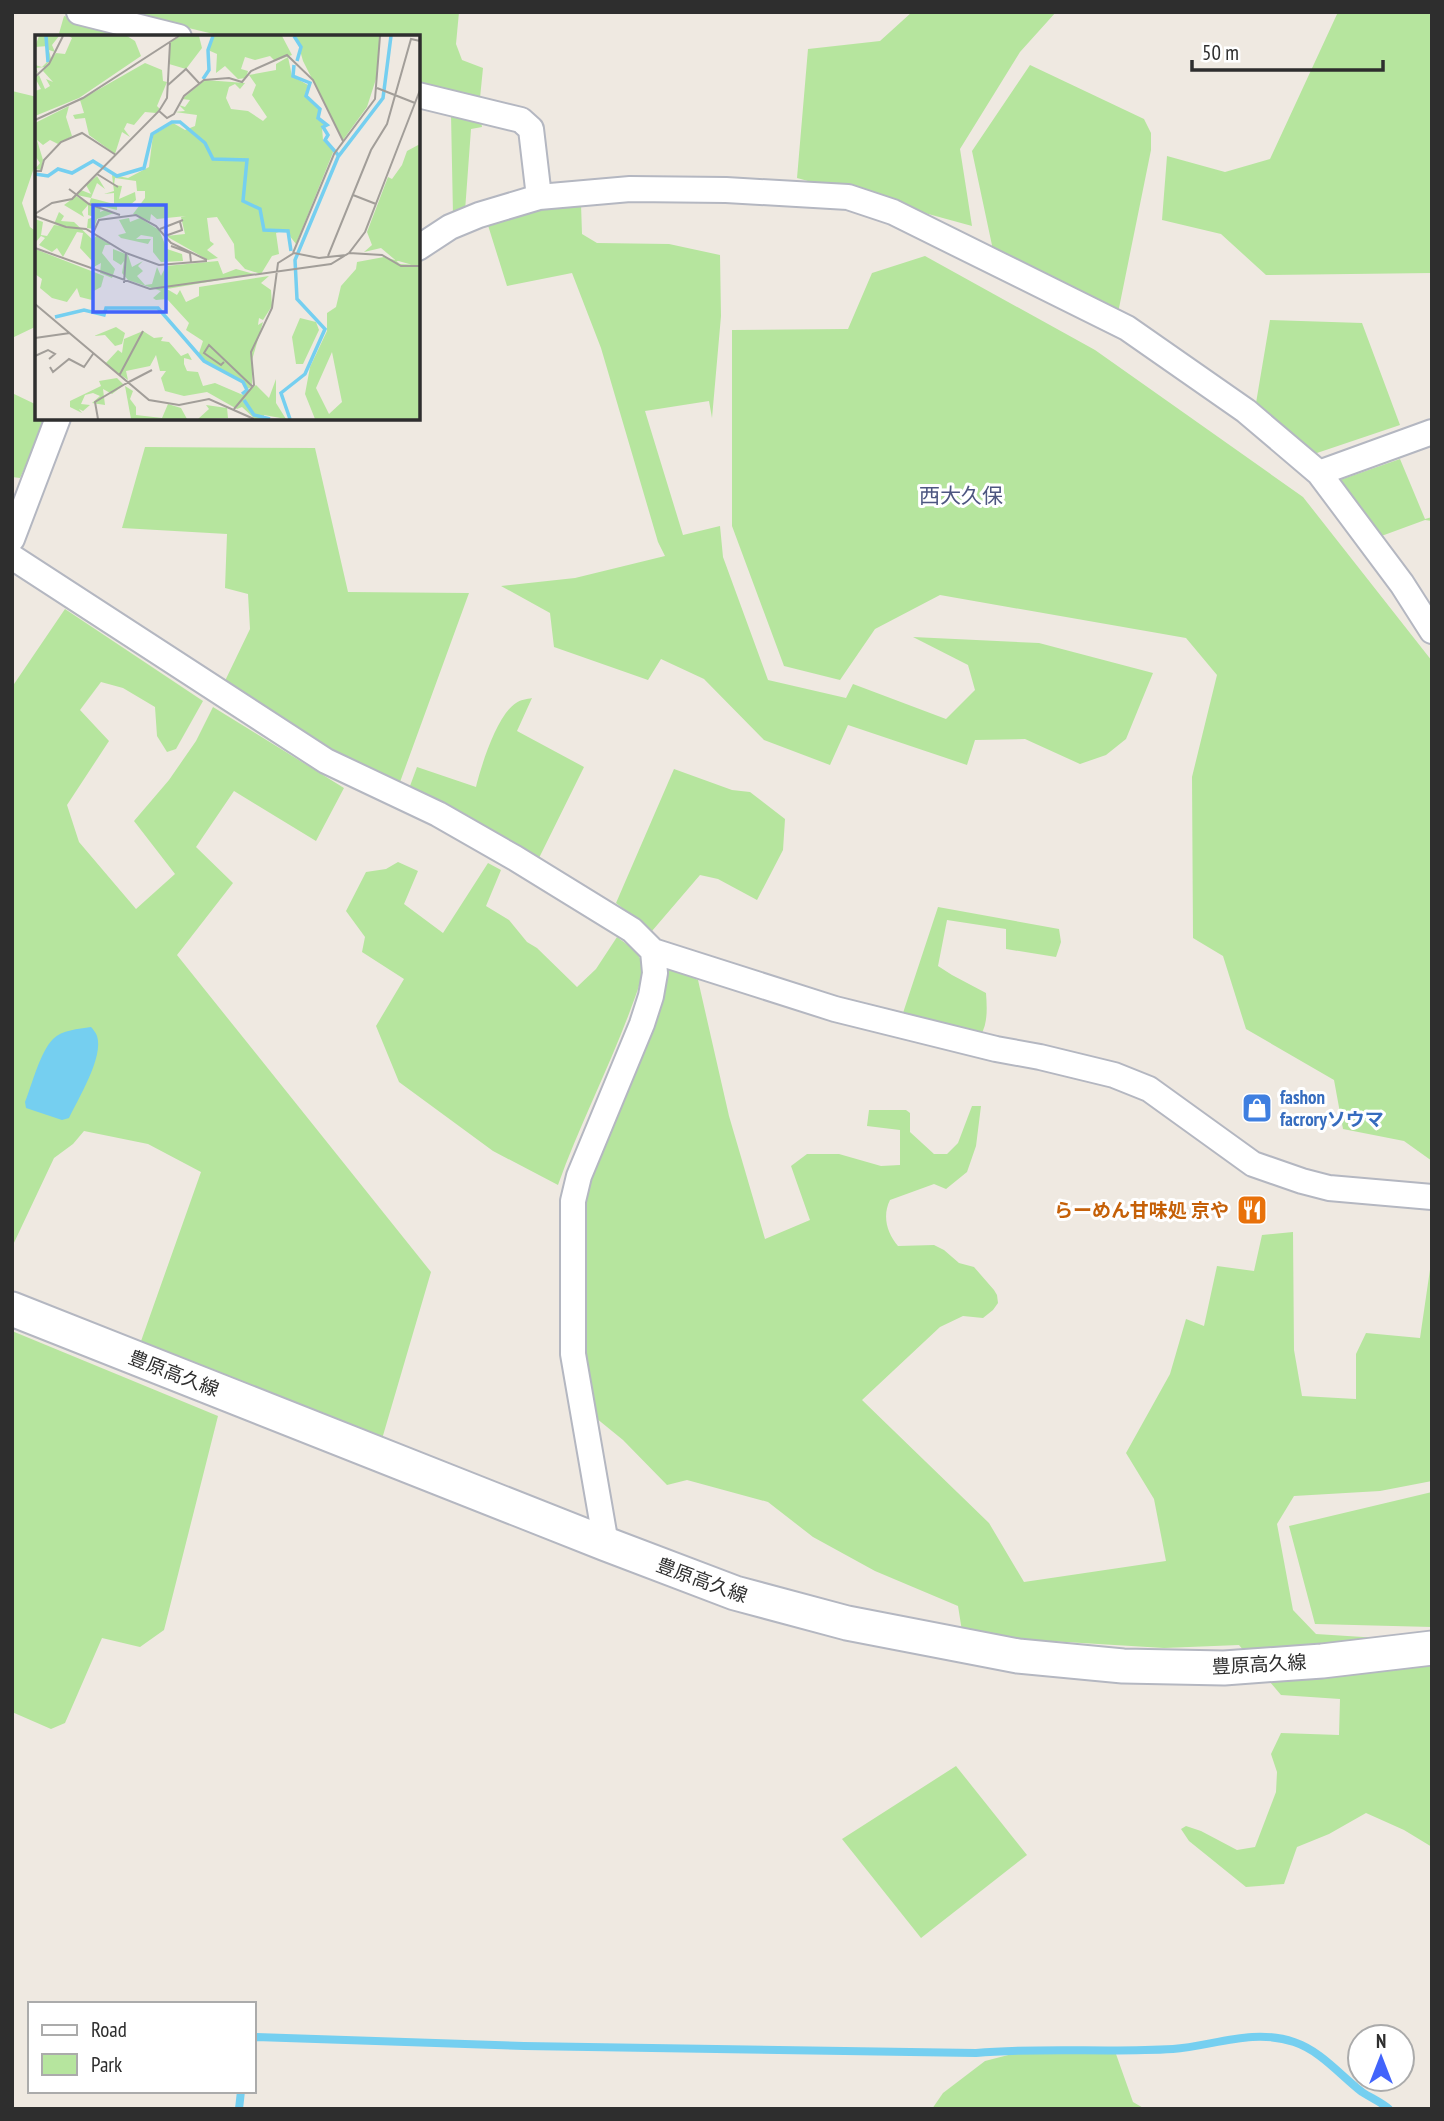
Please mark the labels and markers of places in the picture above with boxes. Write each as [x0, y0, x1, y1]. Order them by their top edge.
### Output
place label: fashon facroryソウマ [1280, 1085, 1384, 1131]
shop icon: fashon facroryソウマ [1240, 1091, 1274, 1125]
restaurant icon: らーめん甘味処 京や [1235, 1193, 1269, 1227]
place label: らーめん甘味処 京や [1054, 1198, 1229, 1222]

